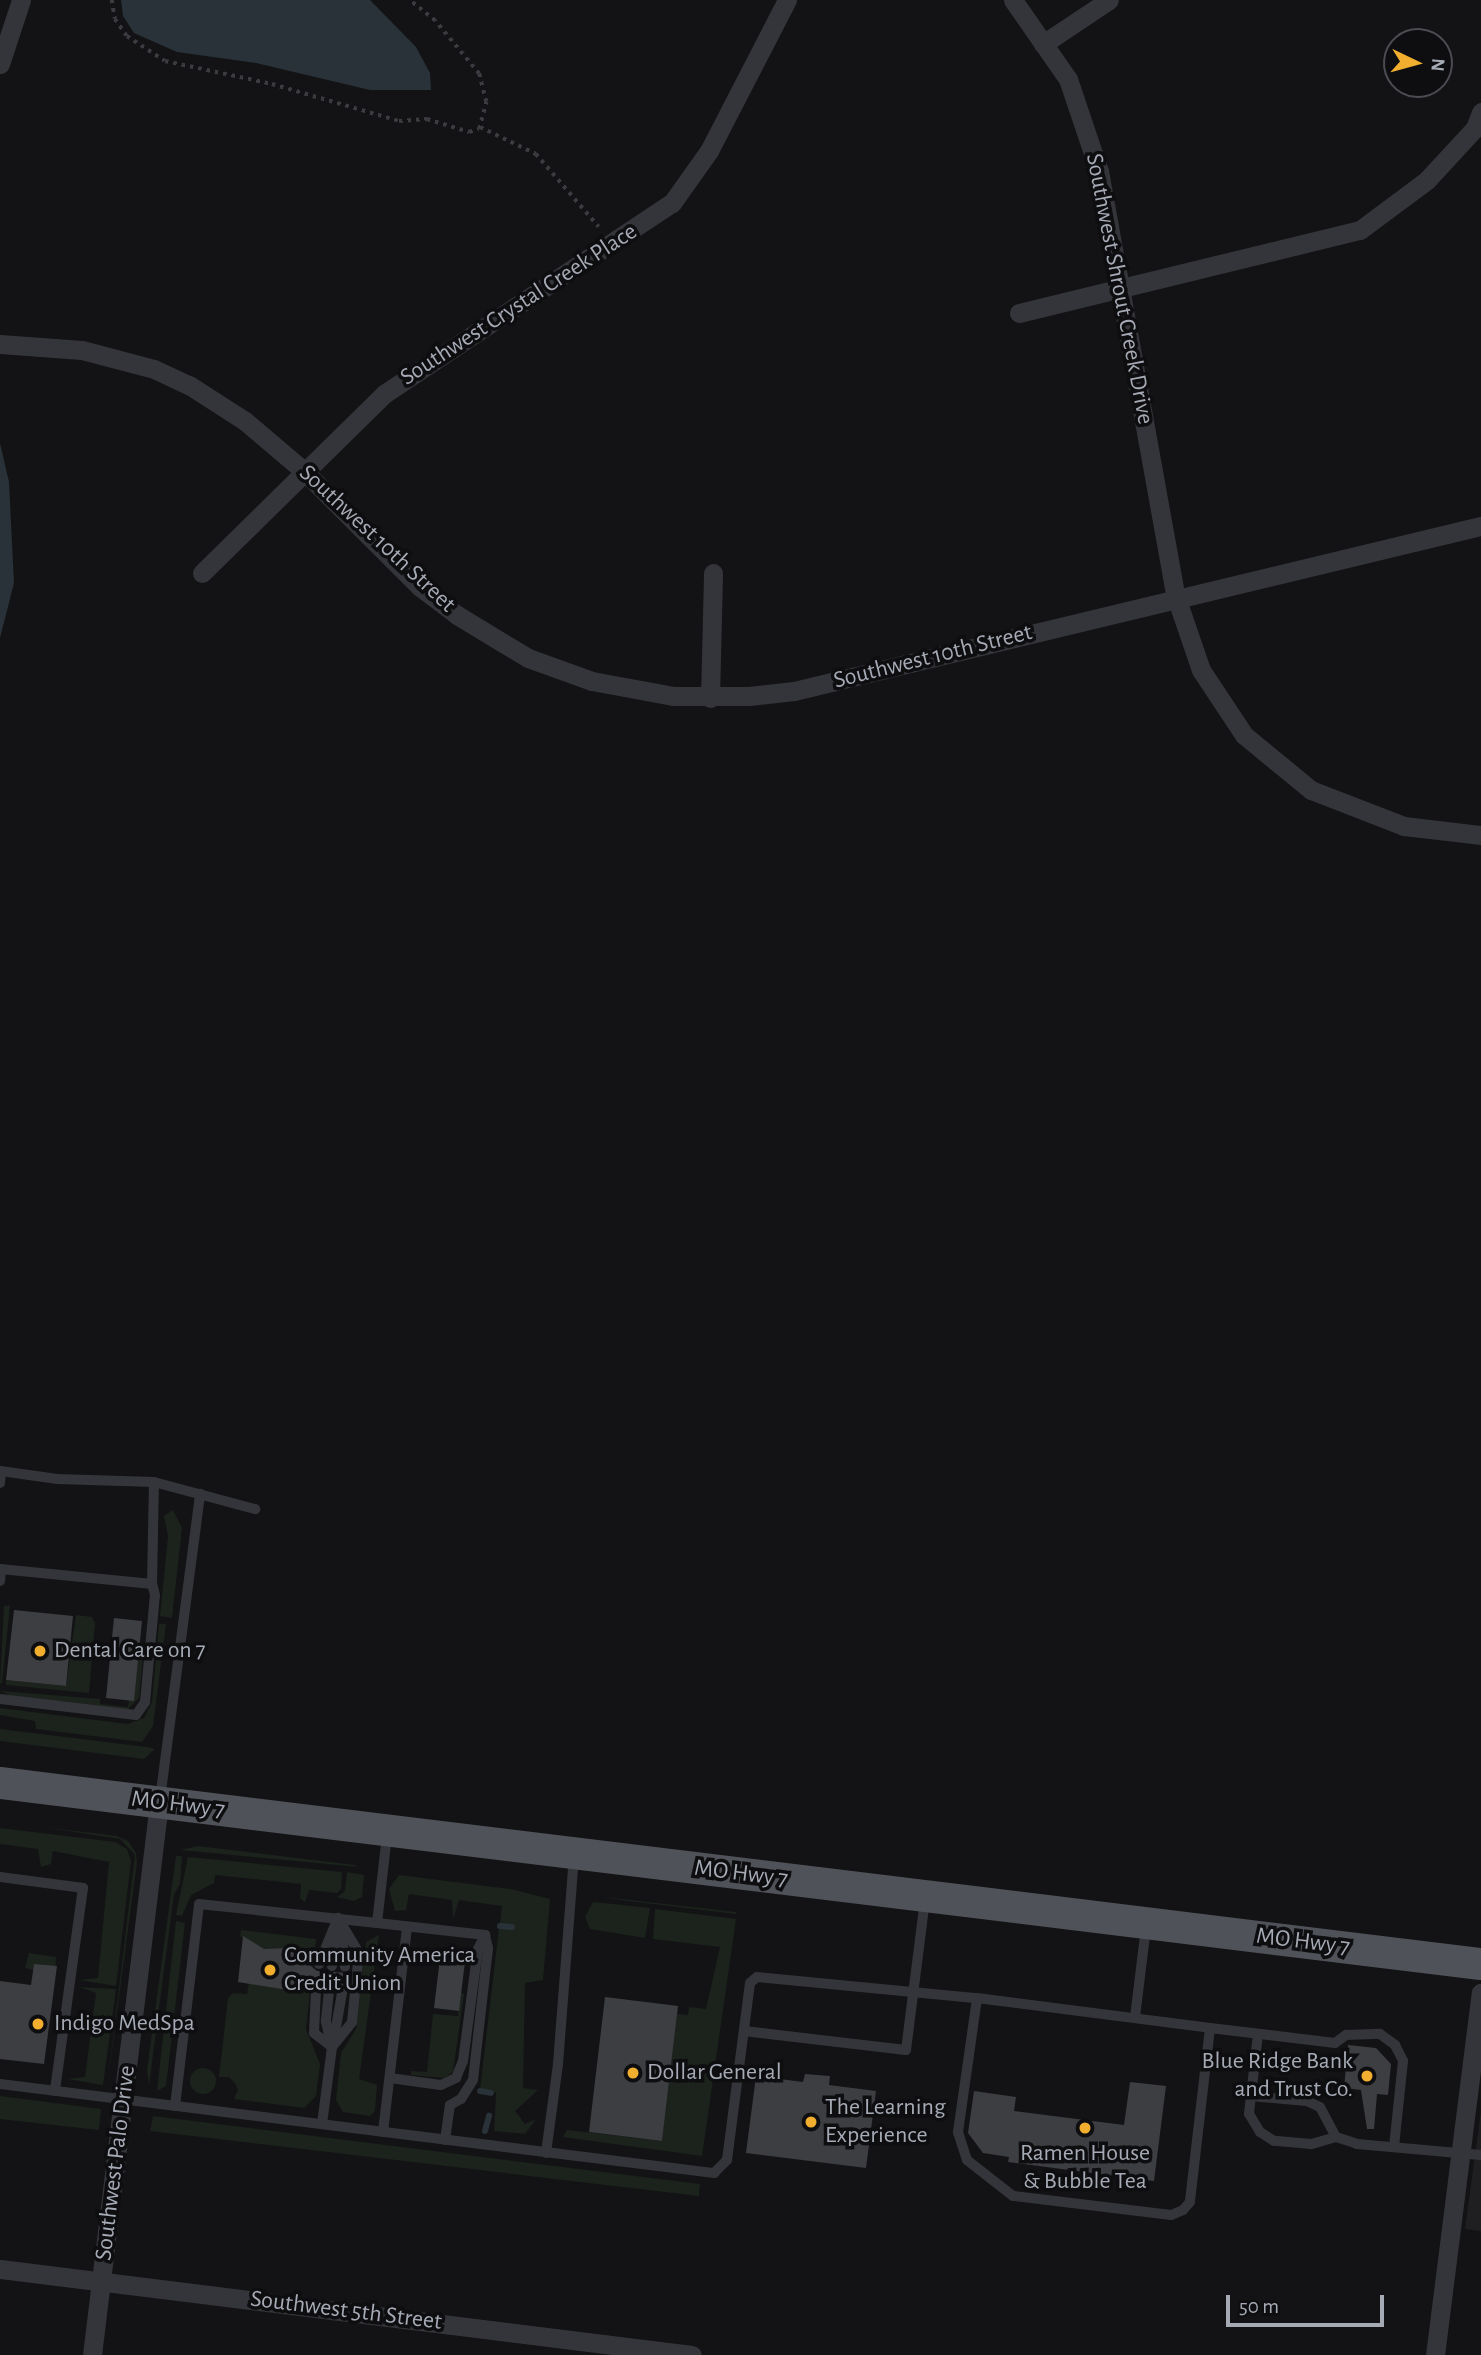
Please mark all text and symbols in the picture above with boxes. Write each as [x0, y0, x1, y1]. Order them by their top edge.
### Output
north arrow [1383, 28, 1453, 98]
text: N [1427, 57, 1447, 72]
street label: Southwest Shrout Creek Drive [1079, 151, 1159, 427]
street label: Southwest Crystal Creek Place [395, 218, 643, 392]
street label: Southwest 10th Street [293, 459, 461, 619]
street label: Southwest 10th Street [831, 618, 1035, 696]
place label: Dental Care on 7 [54, 1637, 206, 1665]
marker: Dental Care on 7 [32, 1643, 48, 1659]
street label: MO Hwy 7 [129, 1785, 227, 1825]
street label: MO Hwy 7 [692, 1854, 790, 1894]
street label: MO Hwy 7 [1254, 1922, 1352, 1962]
place label: Community America Credit Union [284, 1942, 475, 1998]
marker: Community America Credit Union [262, 1962, 278, 1978]
place label: Indigo MedSpa [54, 2010, 195, 2038]
marker: Indigo MedSpa [28, 2014, 48, 2034]
place label: Blue Ridge Bank and Trust Co. [1202, 2048, 1353, 2104]
place label: Dollar General [647, 2059, 782, 2087]
street label: Southwest Palo Drive [90, 2064, 142, 2262]
marker: Dollar General [625, 2065, 641, 2081]
marker: Blue Ridge Bank and Trust Co. [1359, 2068, 1375, 2084]
place label: The Learning Experience [825, 2094, 946, 2150]
marker: The Learning Experience [803, 2114, 819, 2130]
marker: Ramen House & Bubble Tea [1077, 2120, 1093, 2136]
place label: Ramen House & Bubble Tea [1020, 2140, 1150, 2196]
scale bar [1229, 2282, 1386, 2326]
street label: Southwest 5th Street [249, 2285, 443, 2337]
text: 50 m [1239, 2296, 1279, 2317]

